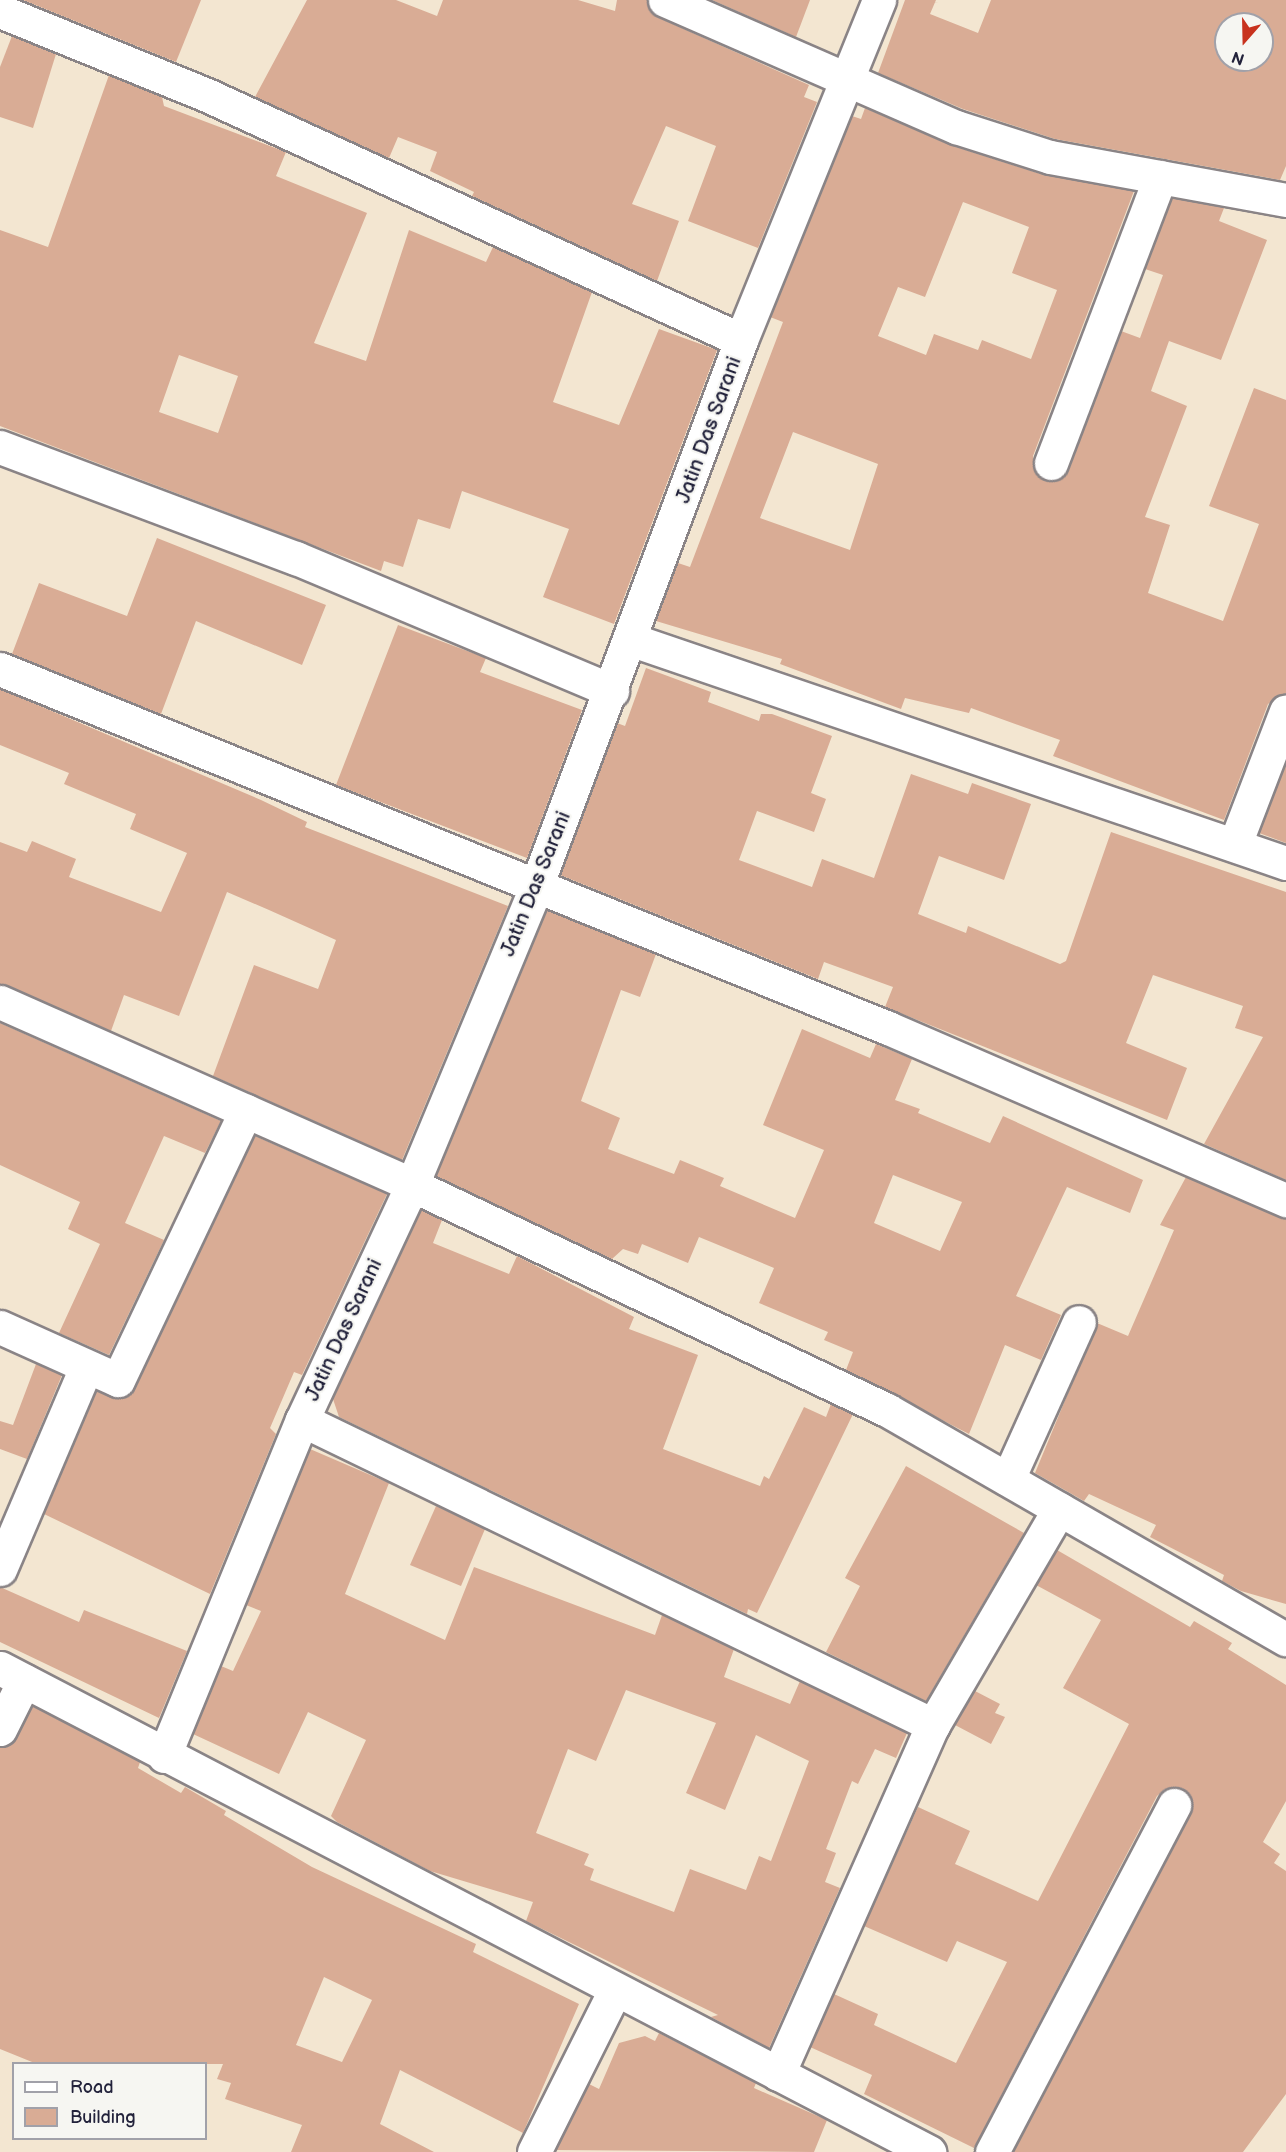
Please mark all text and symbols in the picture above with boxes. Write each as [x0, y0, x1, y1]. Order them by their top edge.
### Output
north arrow [1214, 12, 1274, 72]
text: N [1229, 47, 1247, 68]
street label: Jatin Das Sarani [671, 353, 747, 507]
street label: Jatin Das Sarani [495, 808, 577, 960]
street label: Jatin Das Sarani [300, 1255, 388, 1405]
legend [12, 2062, 207, 2140]
text: Road [70, 2077, 114, 2098]
text: Building [70, 2107, 136, 2128]

